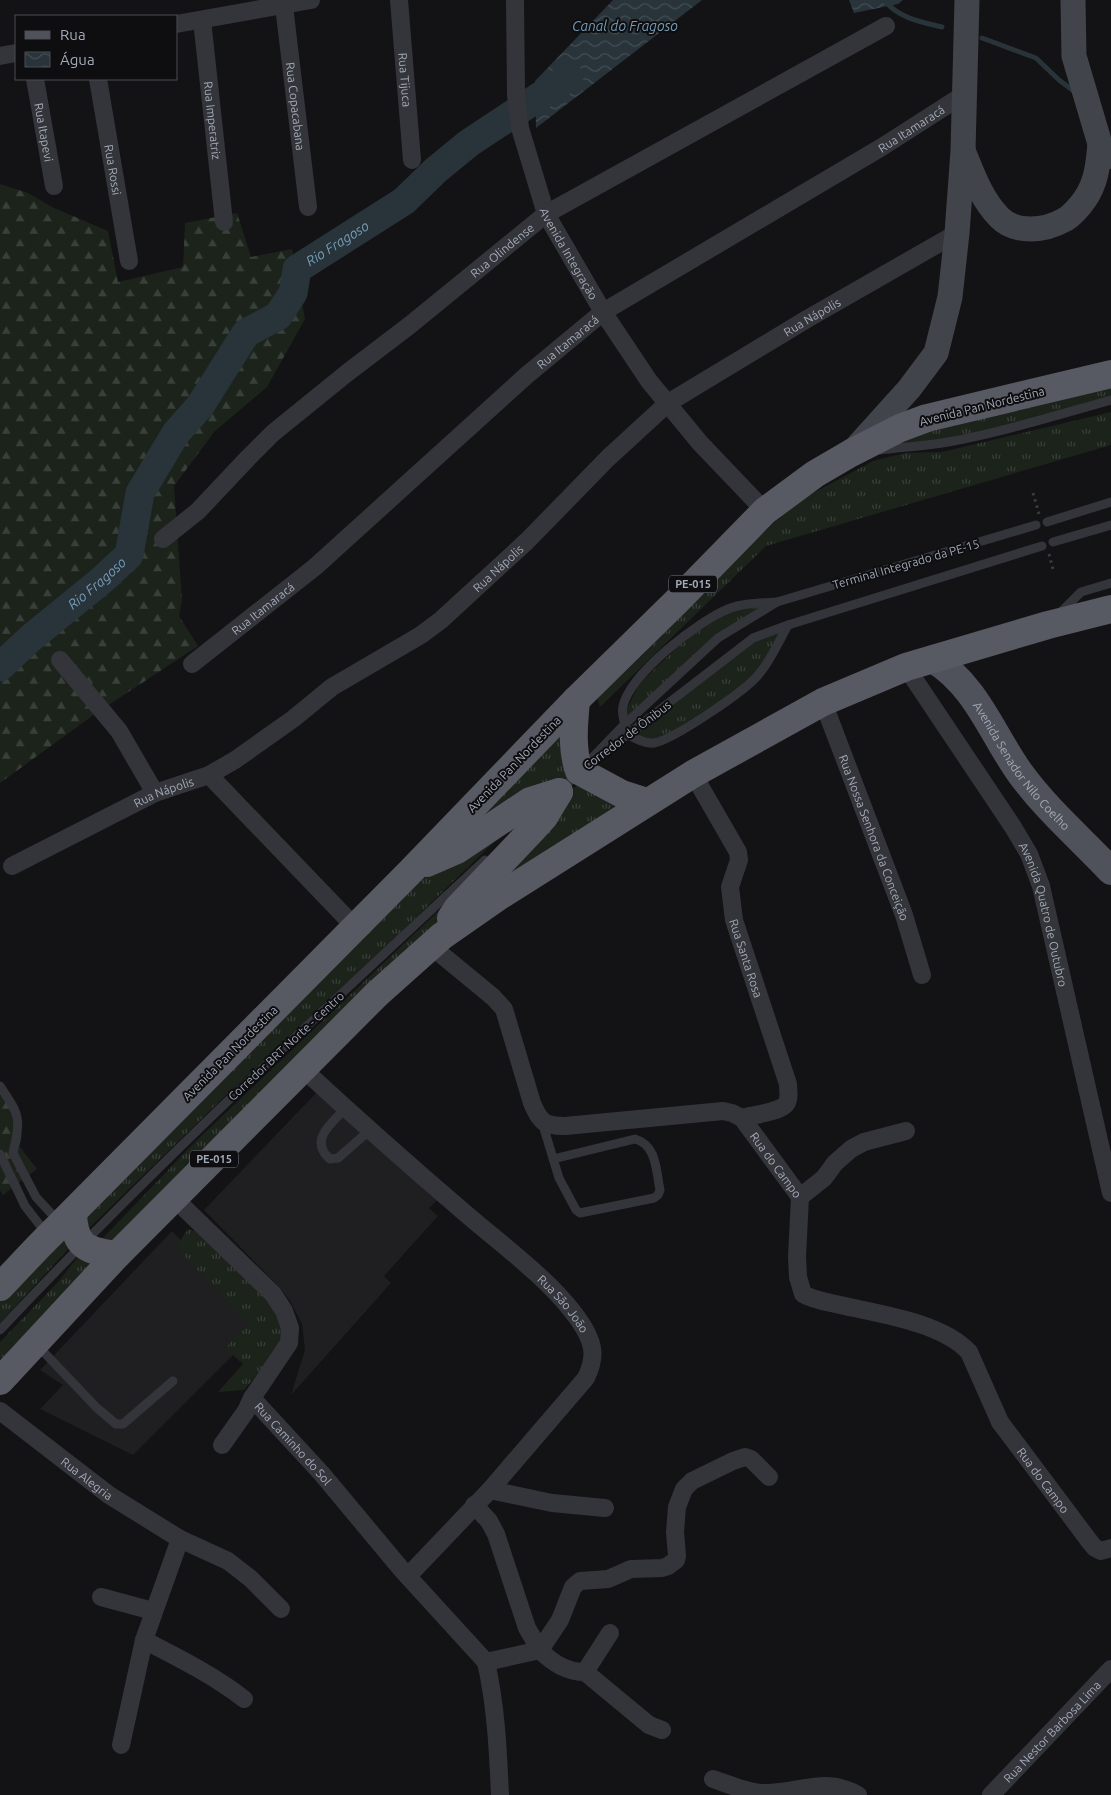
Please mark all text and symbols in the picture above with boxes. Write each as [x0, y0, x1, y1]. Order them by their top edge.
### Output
legend [15, 15, 178, 80]
water label: Canal do Fragoso [572, 18, 678, 34]
text: Rua [60, 26, 86, 43]
text: Água [60, 51, 95, 68]
street label: Rua Tijuca [397, 52, 414, 107]
street label: Rua Copacabana [284, 61, 308, 151]
street label: Rua Imperatriz [202, 81, 224, 161]
street label: Rua Itapevi [33, 102, 56, 163]
street label: Rua Itamaracá [875, 102, 947, 154]
street label: Rua Rossi [103, 143, 124, 196]
street label: Avenida Integração [538, 207, 601, 302]
water label: Rio Fragoso [303, 217, 372, 269]
street label: Rua Olindense [468, 220, 536, 280]
street label: Rua Nápolis [781, 295, 842, 338]
street label: Rua Itamaracá [534, 312, 601, 371]
street label: Avenida Pan Nordestina [918, 384, 1046, 428]
street label: Terminal Integrado da PE-15 [831, 537, 981, 591]
street label: Rua Nápolis [470, 542, 525, 594]
water label: Rio Fragoso [64, 554, 130, 613]
road number: PE-015 [669, 576, 717, 592]
street label: Rua Itamaracá [229, 580, 297, 637]
street label: Corredor de Ônibus [581, 698, 673, 772]
street label: Avenida Senador Nilo Coelho [971, 699, 1073, 832]
street label: Avenida Pan Nordestina [465, 713, 563, 815]
street label: Rua Nossa Senhora da Conceição [837, 753, 912, 922]
street label: Rua Nápolis [131, 774, 195, 809]
street label: Avenida Quatro de Outubro [1017, 840, 1070, 988]
street label: Rua Santa Rosa [728, 917, 766, 999]
street label: Corredor BRT Norte - Centro [225, 989, 347, 1103]
street label: Avenida Pan Nordestina [180, 1003, 280, 1103]
street label: Rua do Campo [748, 1129, 805, 1200]
road number: PE-015 [190, 1150, 238, 1168]
street label: Rua São João [536, 1272, 592, 1335]
street label: Rua Caminho do Sol [253, 1400, 334, 1487]
street label: Rua do Campo [1015, 1445, 1072, 1515]
street label: Rua Alegria [59, 1454, 115, 1502]
street label: Rua Nestor Barbosa Lima [1000, 1678, 1103, 1785]

